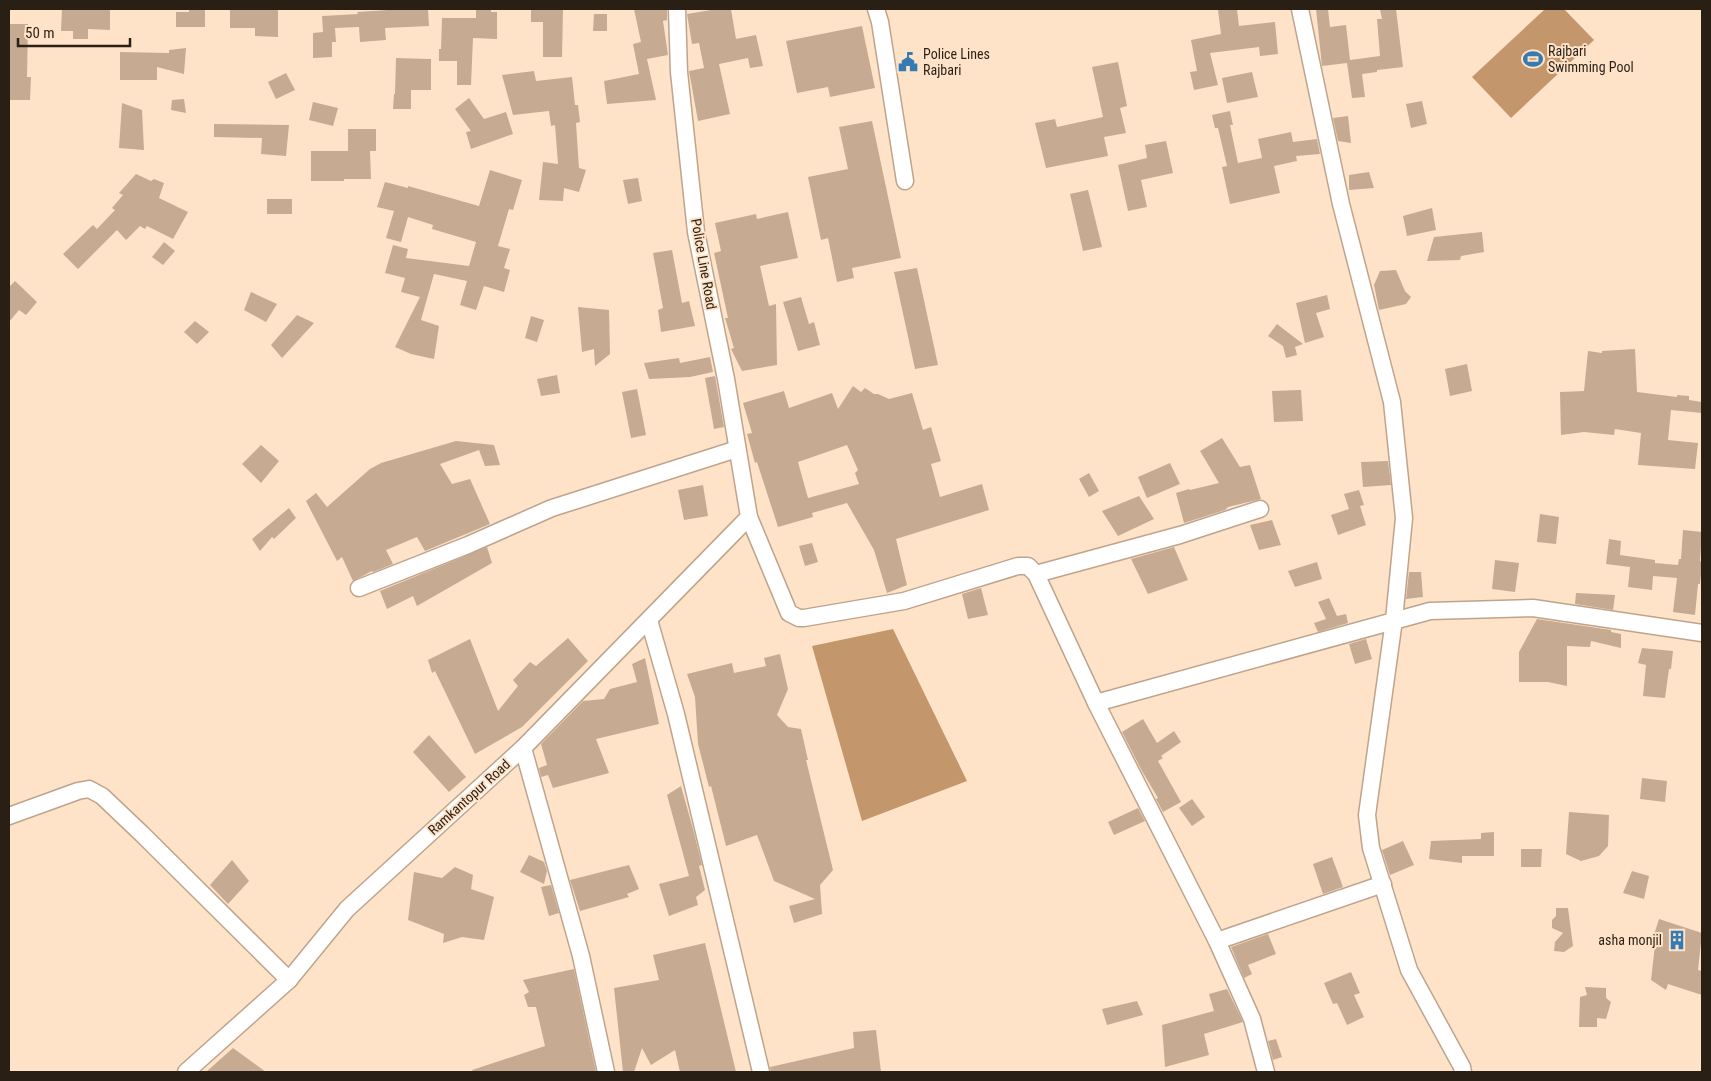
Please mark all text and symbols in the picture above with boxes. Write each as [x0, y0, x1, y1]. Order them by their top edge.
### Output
scale bar [18, 15, 130, 47]
text: 50 m [25, 24, 55, 42]
place label: Rajbari Swimming Pool [1548, 43, 1634, 75]
place label: Police Lines Rajbari [923, 46, 990, 78]
sports icon: Rajbari Swimming Pool [1522, 48, 1544, 70]
public building icon: Police Lines Rajbari [897, 51, 919, 73]
street label: Police Line Road [688, 217, 720, 311]
street label: Ramkantopur Road [425, 756, 513, 838]
building icon: asha monjil [1666, 929, 1688, 951]
place label: asha monjil [1598, 932, 1662, 948]

